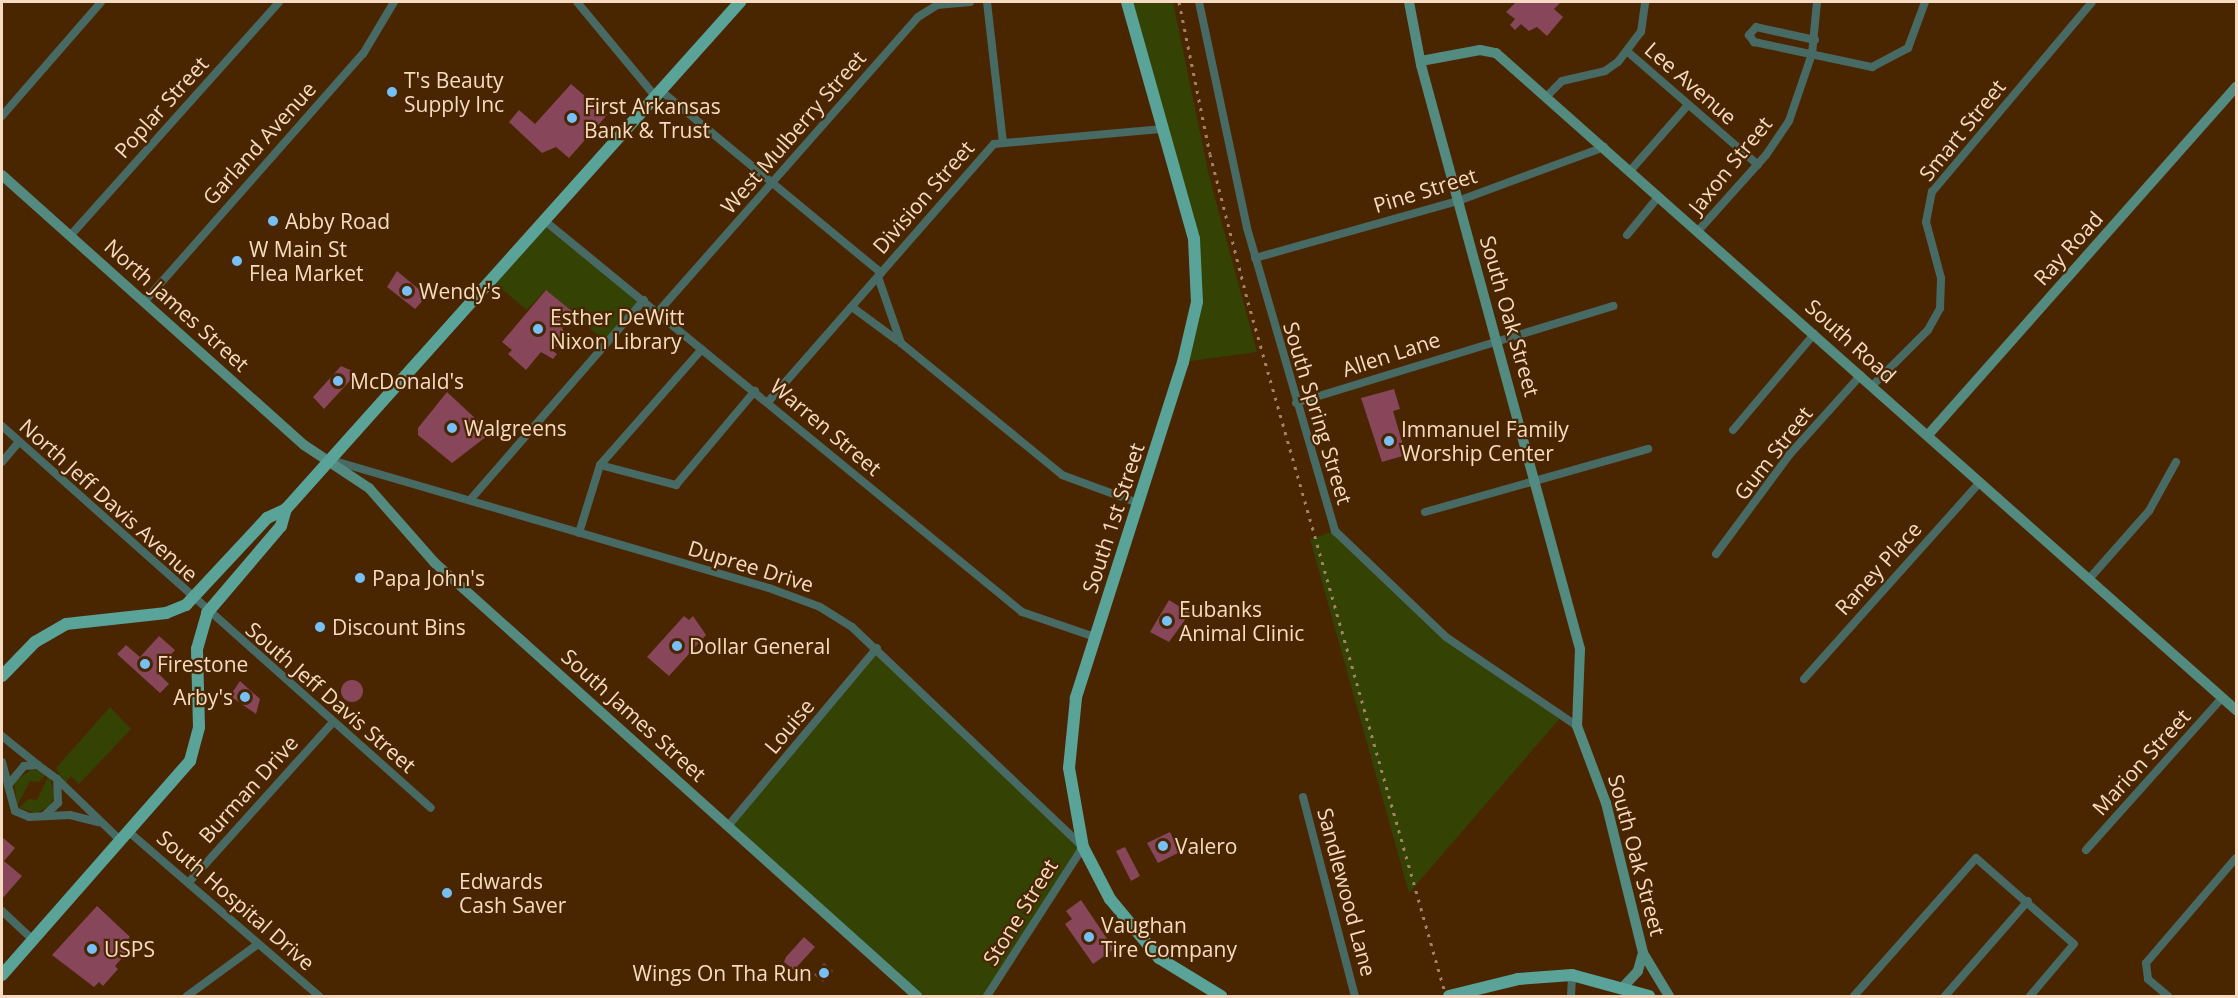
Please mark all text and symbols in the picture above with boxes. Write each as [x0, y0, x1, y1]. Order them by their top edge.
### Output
street label: Lee Avenue [1640, 36, 1742, 130]
street label: West Mulberry Street [715, 45, 871, 219]
street label: Poplar Street [109, 51, 213, 163]
place label: T's Beauty Supply Inc [404, 67, 504, 117]
street label: Smart Street [1914, 74, 2010, 186]
street label: Garland Avenue [197, 76, 321, 210]
marker: T's Beauty Supply Inc [385, 85, 399, 99]
place label: First Arkansas Bank & Trust [584, 93, 721, 143]
marker: First Arkansas Bank & Trust [565, 111, 579, 125]
street label: Jaxon Street [1683, 111, 1777, 219]
street label: Division Street [867, 135, 979, 259]
street label: Pine Street [1370, 162, 1480, 218]
street label: Ray Road [2028, 206, 2108, 290]
place label: Abby Road [285, 208, 390, 234]
marker: Abby Road [266, 214, 280, 228]
street label: South Oak Street [1475, 233, 1545, 399]
street label: North James Street [100, 234, 254, 376]
place label: W Main St Flea Market [249, 236, 364, 286]
marker: W Main St Flea Market [230, 254, 244, 268]
place label: Wendy's [419, 278, 501, 304]
marker: Wendy's [400, 284, 414, 298]
street label: South Road [1801, 294, 1901, 388]
place label: Esther DeWitt Nixon Library [550, 304, 685, 354]
street label: South Spring Street [1278, 319, 1358, 507]
marker: Esther DeWitt Nixon Library [531, 322, 545, 336]
street label: Allen Lane [1339, 326, 1443, 382]
place label: McDonald's [350, 368, 464, 394]
street label: Warren Street [765, 373, 887, 481]
marker: McDonald's [331, 374, 345, 388]
street label: Gum Street [1729, 401, 1817, 505]
street label: North Jeff Davis Avenue [15, 413, 203, 587]
place label: Walgreens [464, 415, 567, 441]
place label: Immanuel Family Worship Center [1401, 416, 1569, 466]
marker: Walgreens [445, 421, 459, 435]
marker: Immanuel Family Worship Center [1382, 434, 1396, 448]
street label: South 1st Street [1077, 440, 1149, 596]
street label: Raney Place [1830, 516, 1926, 620]
street label: Dupree Drive [685, 535, 817, 597]
place label: Papa John's [372, 565, 485, 591]
marker: Papa John's [353, 571, 367, 585]
place label: Eubanks Animal Clinic [1179, 596, 1304, 646]
place label: Discount Bins [332, 614, 466, 640]
marker: Eubanks Animal Clinic [1160, 614, 1174, 628]
street label: South Jeff Davis Street [241, 616, 421, 778]
marker: Discount Bins [313, 620, 327, 634]
place label: Dollar General [689, 633, 830, 659]
marker: Dollar General [670, 639, 684, 653]
street label: South James Street [557, 644, 711, 786]
place label: Firestone [157, 651, 248, 677]
marker: Firestone [138, 657, 152, 671]
place label: Arby's [173, 684, 233, 710]
marker: Arby's [238, 690, 252, 704]
street label: Louise [759, 694, 819, 758]
street label: Marion Street [2087, 704, 2195, 820]
street label: Burman Drive [193, 730, 303, 848]
street label: South Oak Street [1603, 772, 1671, 938]
street label: Sandlewood Lane [1312, 805, 1382, 979]
street label: South Hospital Drive [152, 825, 320, 975]
place label: Valero [1175, 833, 1237, 859]
marker: Valero [1156, 839, 1170, 853]
street label: Stone Street [977, 854, 1063, 970]
place label: Edwards Cash Saver [459, 868, 566, 918]
marker: Edwards Cash Saver [440, 886, 454, 900]
place label: Vaughan Tire Company [1101, 912, 1237, 962]
marker: Vaughan Tire Company [1082, 930, 1096, 944]
place label: USPS [104, 936, 155, 962]
marker: USPS [85, 942, 99, 956]
place label: Wings On Tha Run [633, 960, 812, 986]
marker: Wings On Tha Run [817, 966, 831, 980]

